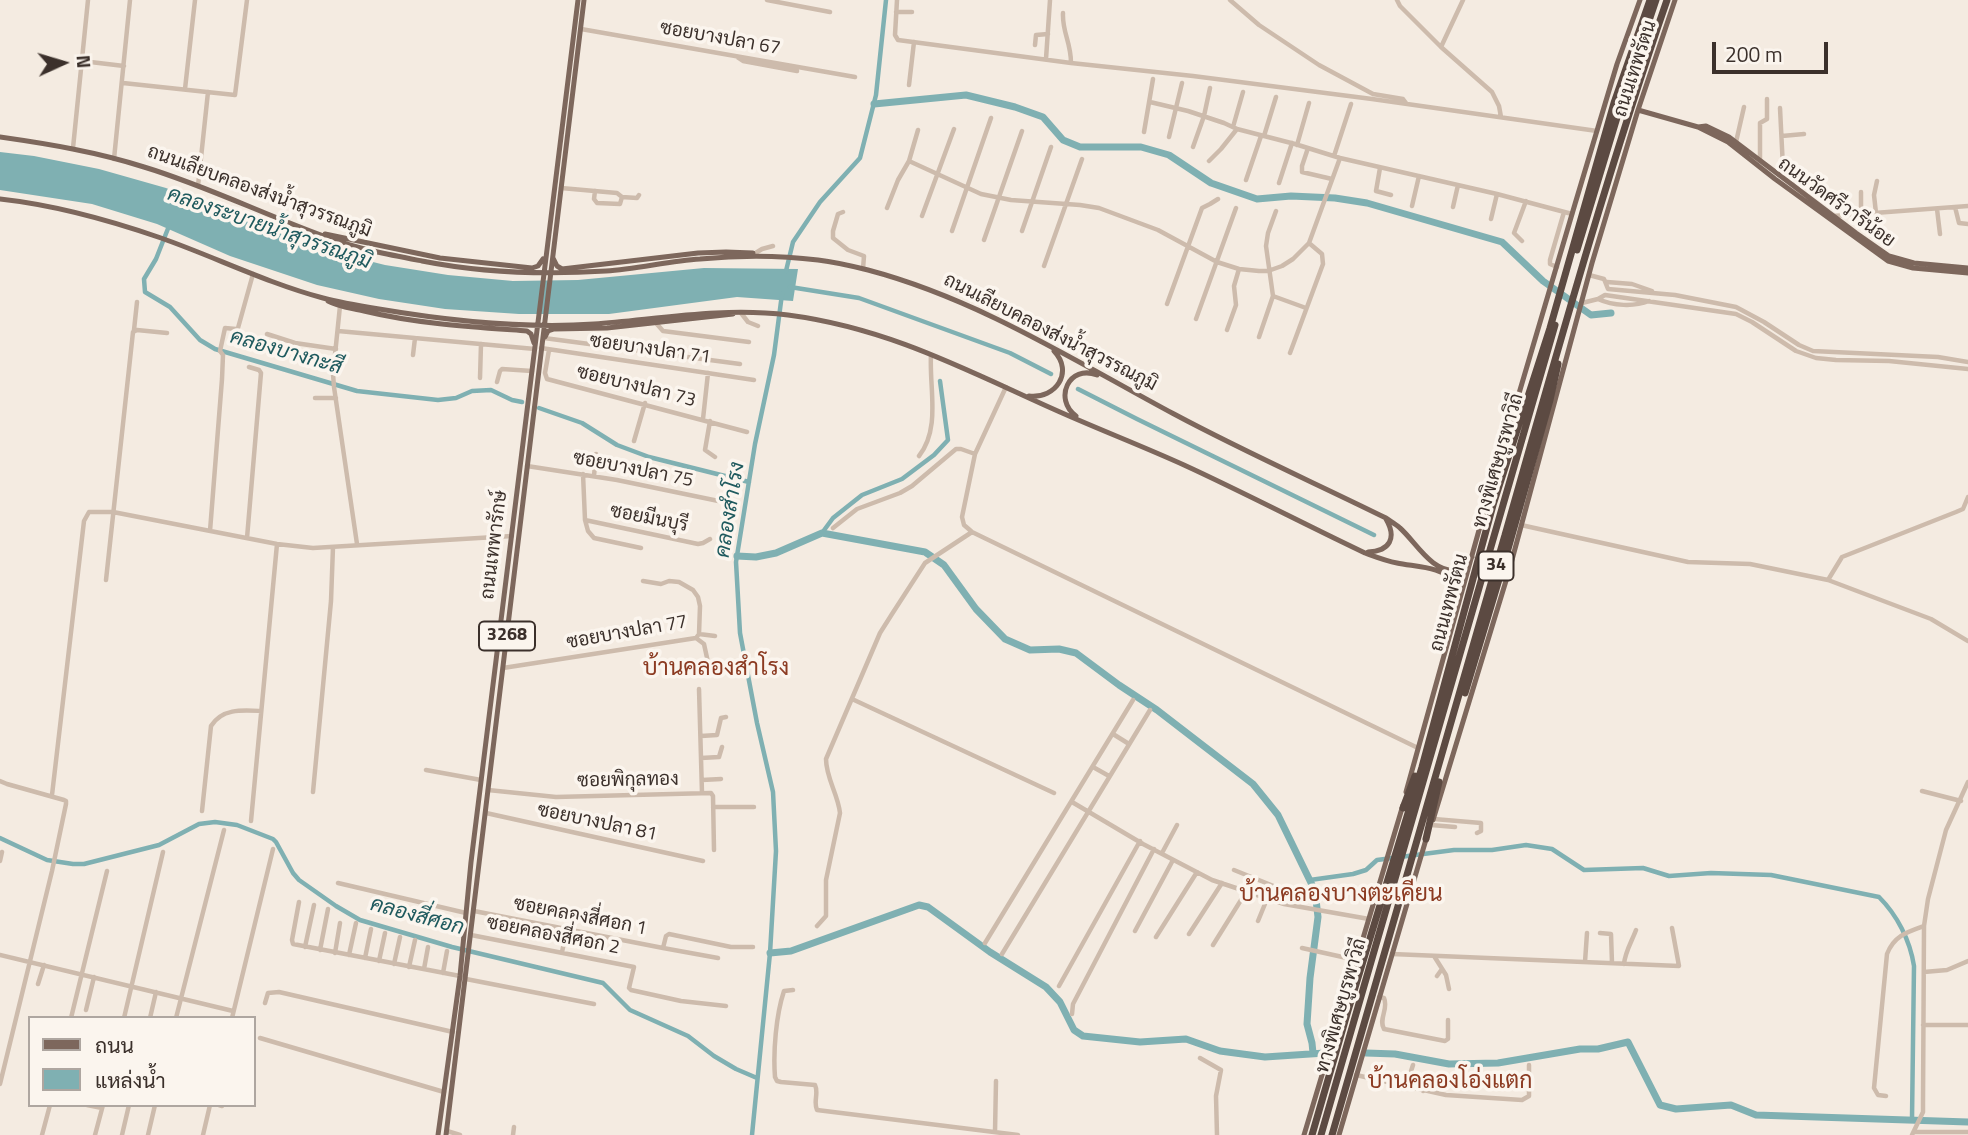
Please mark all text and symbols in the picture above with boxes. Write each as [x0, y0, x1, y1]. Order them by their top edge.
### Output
street label: ซอยบางปลา 67 [658, 17, 782, 61]
street label: ถนนเทพรัตน [1610, 18, 1662, 120]
north arrow [28, 28, 98, 98]
scale bar [1716, 28, 1832, 72]
text: 200 m [1725, 38, 1782, 70]
text: N [70, 54, 99, 69]
street label: ถนนเลียบคลองส่งน้ำสุวรรณภูมิ [144, 141, 374, 243]
street label: ถนนวัดศรีวารีน้อย [1773, 153, 1899, 253]
water label: คลองระบายน้ำสุวรรณภูมิ [164, 182, 374, 276]
street label: ถนนเลียบคลองส่งน้ำสุวรรณภูมิ [939, 269, 1161, 397]
water label: คลองบางกะสี [227, 325, 345, 381]
street label: ซอยบางปลา 71 [588, 330, 712, 370]
street label: ซอยบางปลา 73 [574, 361, 698, 413]
street label: ทางพิเศษบูรพาวิถี [1469, 391, 1529, 531]
street label: ซอยบางปลา 75 [571, 447, 695, 493]
water label: คลองสำโรง [711, 460, 751, 560]
street label: ถนนเทพารักษ์ [477, 489, 513, 601]
street label: ซอยมีนบุรี [608, 500, 690, 538]
street label: ถนนเทพรัตน [1426, 552, 1474, 654]
road number: 34 [1478, 552, 1514, 580]
street label: ซอยบางปลา 77 [565, 611, 689, 655]
road number: 3268 [479, 622, 535, 650]
district label: บ้านคลองสำโรง [643, 655, 789, 683]
street label: ซอยพิกุลทอง [577, 769, 679, 793]
street label: ซอยบางปลา 81 [535, 799, 659, 847]
district label: บ้านคลองบางตะเคียน [1239, 881, 1443, 909]
water label: คลองสี่ศอก [367, 892, 467, 942]
street label: ซอยคลองสี่ศอก 1 [511, 893, 649, 941]
street label: ซอยคลองสี่ศอก 2 [484, 912, 622, 960]
street label: ทางพิเศษบูรพาวิถี [1312, 936, 1372, 1076]
legend [28, 1016, 256, 1107]
text: ถนน [95, 1029, 134, 1061]
text: แหล่งน้ำ [95, 1064, 166, 1096]
district label: บ้านคลองโอ่งแตก [1368, 1068, 1532, 1096]

